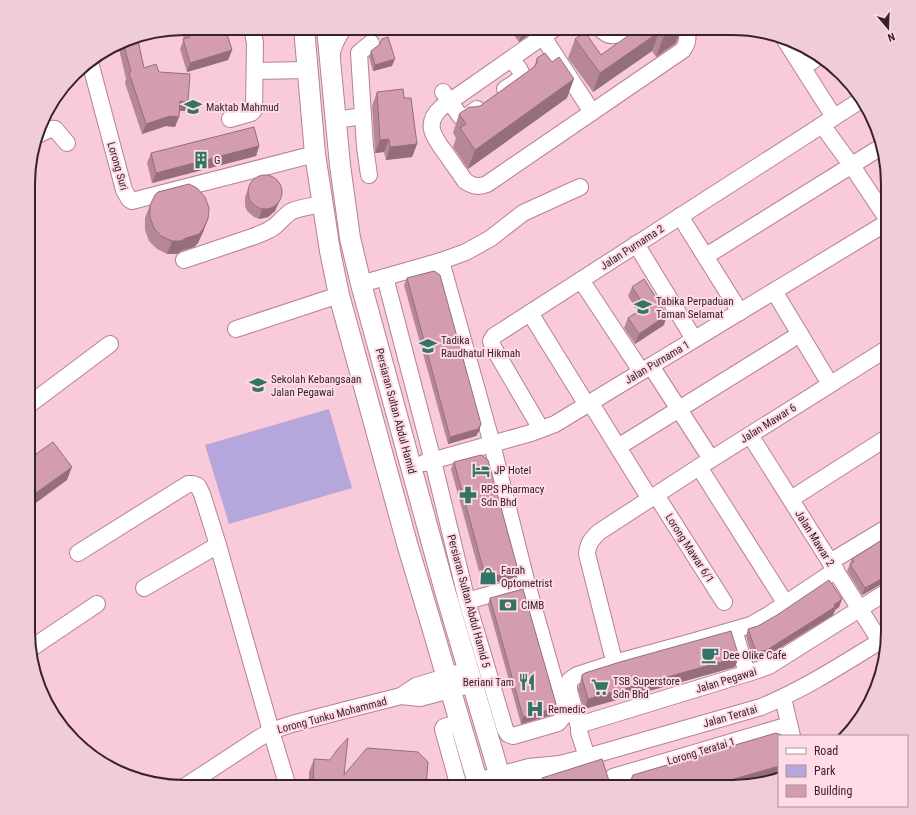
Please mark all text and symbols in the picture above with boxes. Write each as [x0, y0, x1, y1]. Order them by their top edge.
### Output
north arrow [868, 8, 908, 48]
text: N [886, 30, 896, 44]
school or university icon: Maktab Mahmud [183, 97, 203, 117]
place label: Maktab Mahmud [206, 101, 279, 114]
street label: Lorong Suri [104, 140, 131, 192]
building icon: G [191, 150, 211, 170]
place label: G [214, 154, 221, 167]
street label: Jalan Purnama 2 [598, 222, 666, 273]
place label: Tabika Perpaduan Taman Selamat [656, 295, 734, 321]
school or university icon: Tabika Perpaduan Taman Selamat [633, 297, 653, 317]
place label: Tadika Raudhatul Hikmah [441, 334, 520, 360]
school or university icon: Tadika Raudhatul Hikmah [418, 336, 438, 356]
street label: Jalan Purnama 1 [623, 338, 692, 387]
street label: Persiaran Sultan Abdul Hamid [372, 347, 419, 475]
place label: Sekolah Kebangsaan Jalan Pegawai [271, 373, 361, 399]
school or university icon: Sekolah Kebangsaan Jalan Pegawai [248, 375, 268, 395]
street label: Jalan Mawar 6 [738, 401, 799, 446]
hotel icon: JP Hotel [471, 460, 491, 480]
place label: JP Hotel [494, 464, 531, 477]
place label: RPS Pharmacy Sdn Bhd [481, 483, 545, 509]
pharmacy icon: RPS Pharmacy Sdn Bhd [458, 485, 478, 505]
street label: Jalan Mawar 2 [792, 508, 837, 569]
street label: Lorong Mawar 6/1 [662, 511, 717, 585]
street label: Persiaran Sultan Abdul Hamid 5 [444, 533, 493, 669]
place label: Farah Optometrist [501, 564, 553, 590]
shop icon: Farah Optometrist [478, 566, 498, 586]
bank icon: CIMB [498, 595, 518, 615]
place label: CIMB [521, 599, 544, 612]
cafe icon: Dee Olike Cafe [700, 645, 720, 665]
place label: Dee Olike Cafe [723, 649, 786, 662]
street label: Jalan Pegawai [694, 665, 758, 696]
restaurant icon: Beriani Tam [517, 672, 537, 692]
place label: TSB Superstore Sdn Bhd [613, 675, 680, 701]
place label: Beriani Tam [463, 676, 514, 689]
supermarket icon: TSB Superstore Sdn Bhd [590, 677, 610, 697]
street label: Lorong Tunku Mohammad [276, 695, 388, 736]
hospital icon: Remedic [525, 699, 545, 719]
place label: Remedic [548, 703, 586, 716]
street label: Jalan Teratai [702, 703, 759, 730]
street label: Lorong Teratai 1 [666, 735, 737, 768]
legend [778, 735, 908, 807]
text: Road [814, 744, 838, 758]
text: Park [814, 764, 836, 778]
text: Building [814, 784, 852, 798]

